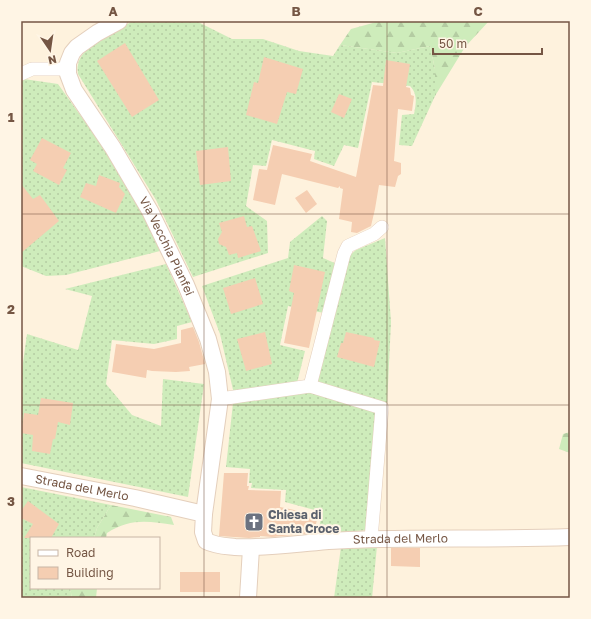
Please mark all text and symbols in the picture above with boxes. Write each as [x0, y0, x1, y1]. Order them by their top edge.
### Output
text: A [108, 3, 118, 19]
text: B [291, 3, 301, 19]
text: C [473, 3, 483, 19]
north arrow [30, 30, 70, 70]
scale bar [433, 30, 542, 56]
text: 50 m [439, 36, 467, 51]
text: N [47, 53, 58, 68]
text: 1 [8, 109, 15, 125]
street label: Via Vecchia Pianfei [136, 194, 198, 298]
text: 2 [7, 301, 15, 317]
street label: Strada del Merlo [34, 471, 130, 504]
text: 3 [7, 493, 15, 509]
place label: Chiesa di Santa Croce [268, 507, 339, 536]
church icon: Chiesa di Santa Croce [243, 511, 265, 533]
street label: Strada del Merlo [353, 531, 448, 547]
legend [30, 537, 160, 589]
text: Road [66, 545, 95, 560]
text: Building [66, 565, 114, 580]

